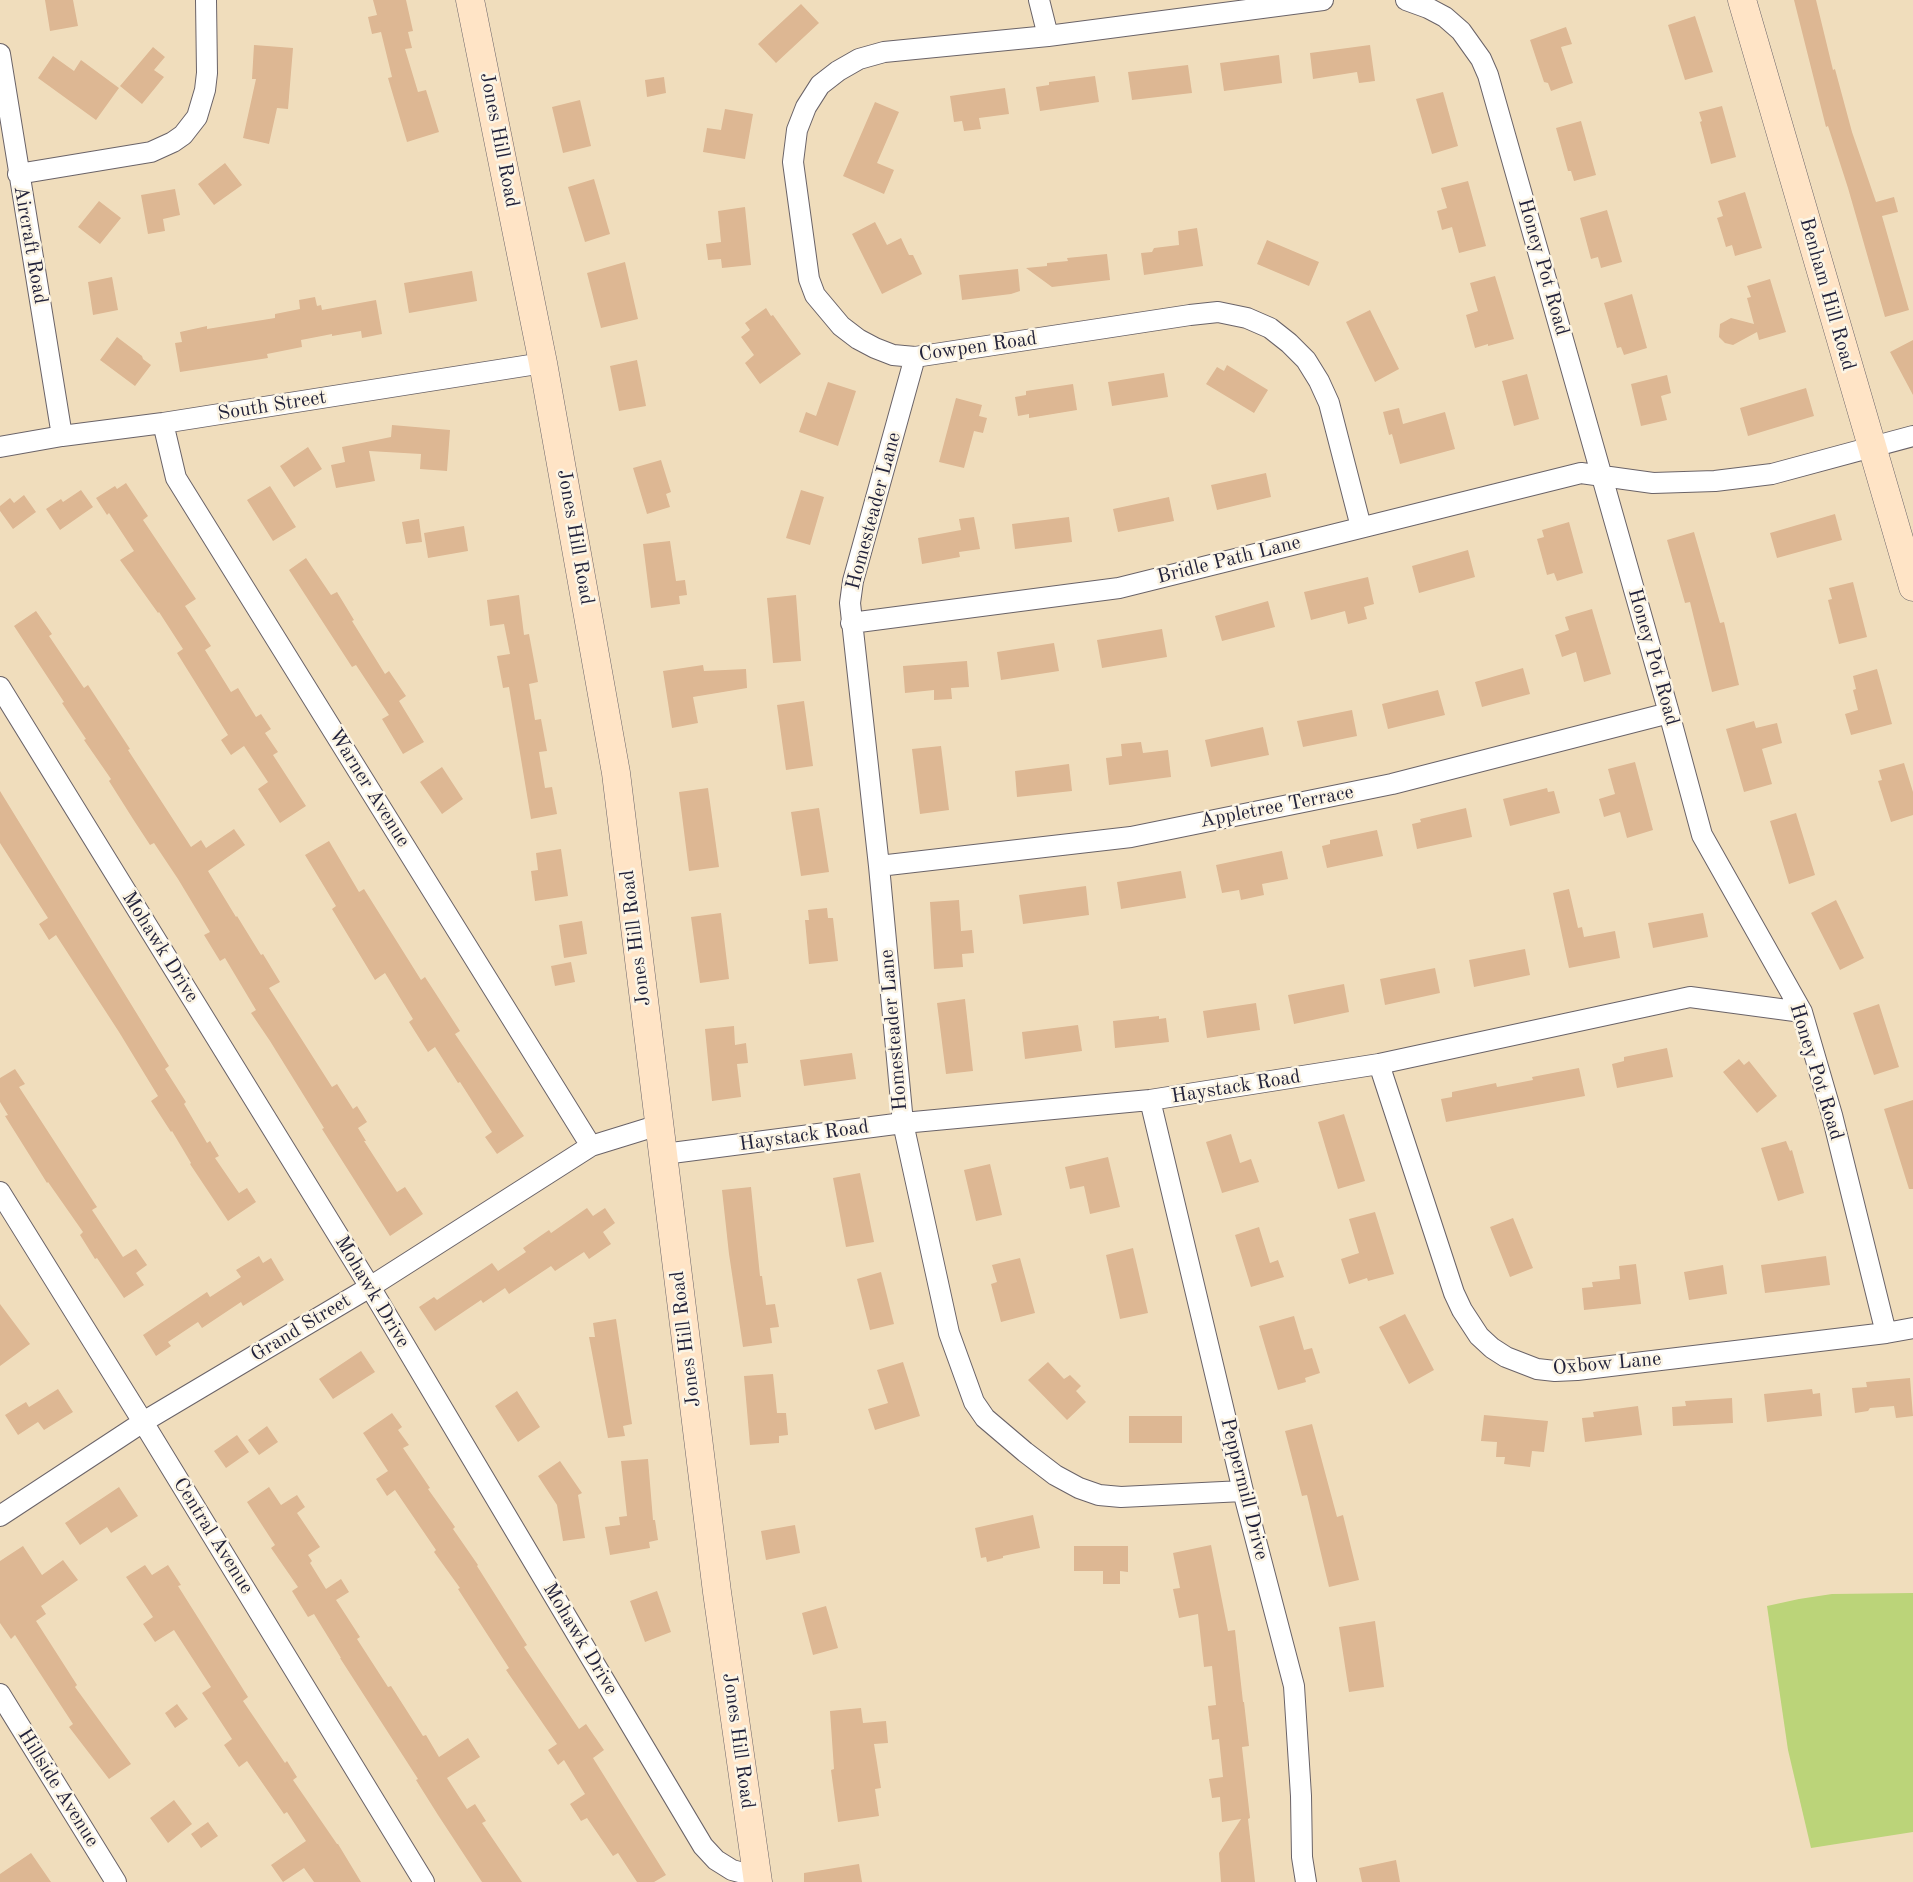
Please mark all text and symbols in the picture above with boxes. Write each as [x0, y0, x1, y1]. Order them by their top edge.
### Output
street label: Jones Hill Road [474, 70, 524, 210]
street label: Aircraft Road [8, 184, 52, 306]
street label: Honey Pot Road [1512, 196, 1574, 338]
street label: Benham Hill Road [1794, 215, 1860, 373]
street label: Cowpen Road [917, 327, 1039, 367]
street label: South Street [216, 386, 328, 426]
street label: Homesteader Lane [841, 430, 907, 592]
street label: Jones Hill Road [551, 467, 599, 607]
street label: Bridle Path Lane [1155, 531, 1303, 589]
street label: Honey Pot Road [1622, 586, 1684, 728]
street label: Warner Avenue [323, 724, 415, 852]
street label: Appletree Terrace [1198, 780, 1356, 834]
street label: Jones Hill Road [616, 868, 656, 1008]
street label: Mohawk Drive [116, 887, 204, 1007]
street label: Homesteader Lane [875, 948, 913, 1112]
street label: Honey Pot Road [1784, 1001, 1848, 1143]
street label: Haystack Road [1170, 1065, 1302, 1109]
street label: Haystack Road [738, 1115, 870, 1157]
street label: Mohawk Drive [329, 1232, 415, 1352]
street label: Jones Hill Road [666, 1269, 706, 1409]
street label: Grand Street [247, 1289, 355, 1367]
street label: Oxbow Lane [1552, 1347, 1662, 1381]
street label: Peppermill Drive [1215, 1415, 1273, 1563]
street label: Central Avenue [168, 1473, 258, 1599]
street label: Mohawk Drive [537, 1579, 623, 1699]
street label: Jones Hill Road [717, 1671, 759, 1811]
street label: Hillside Avenue [12, 1724, 104, 1852]

